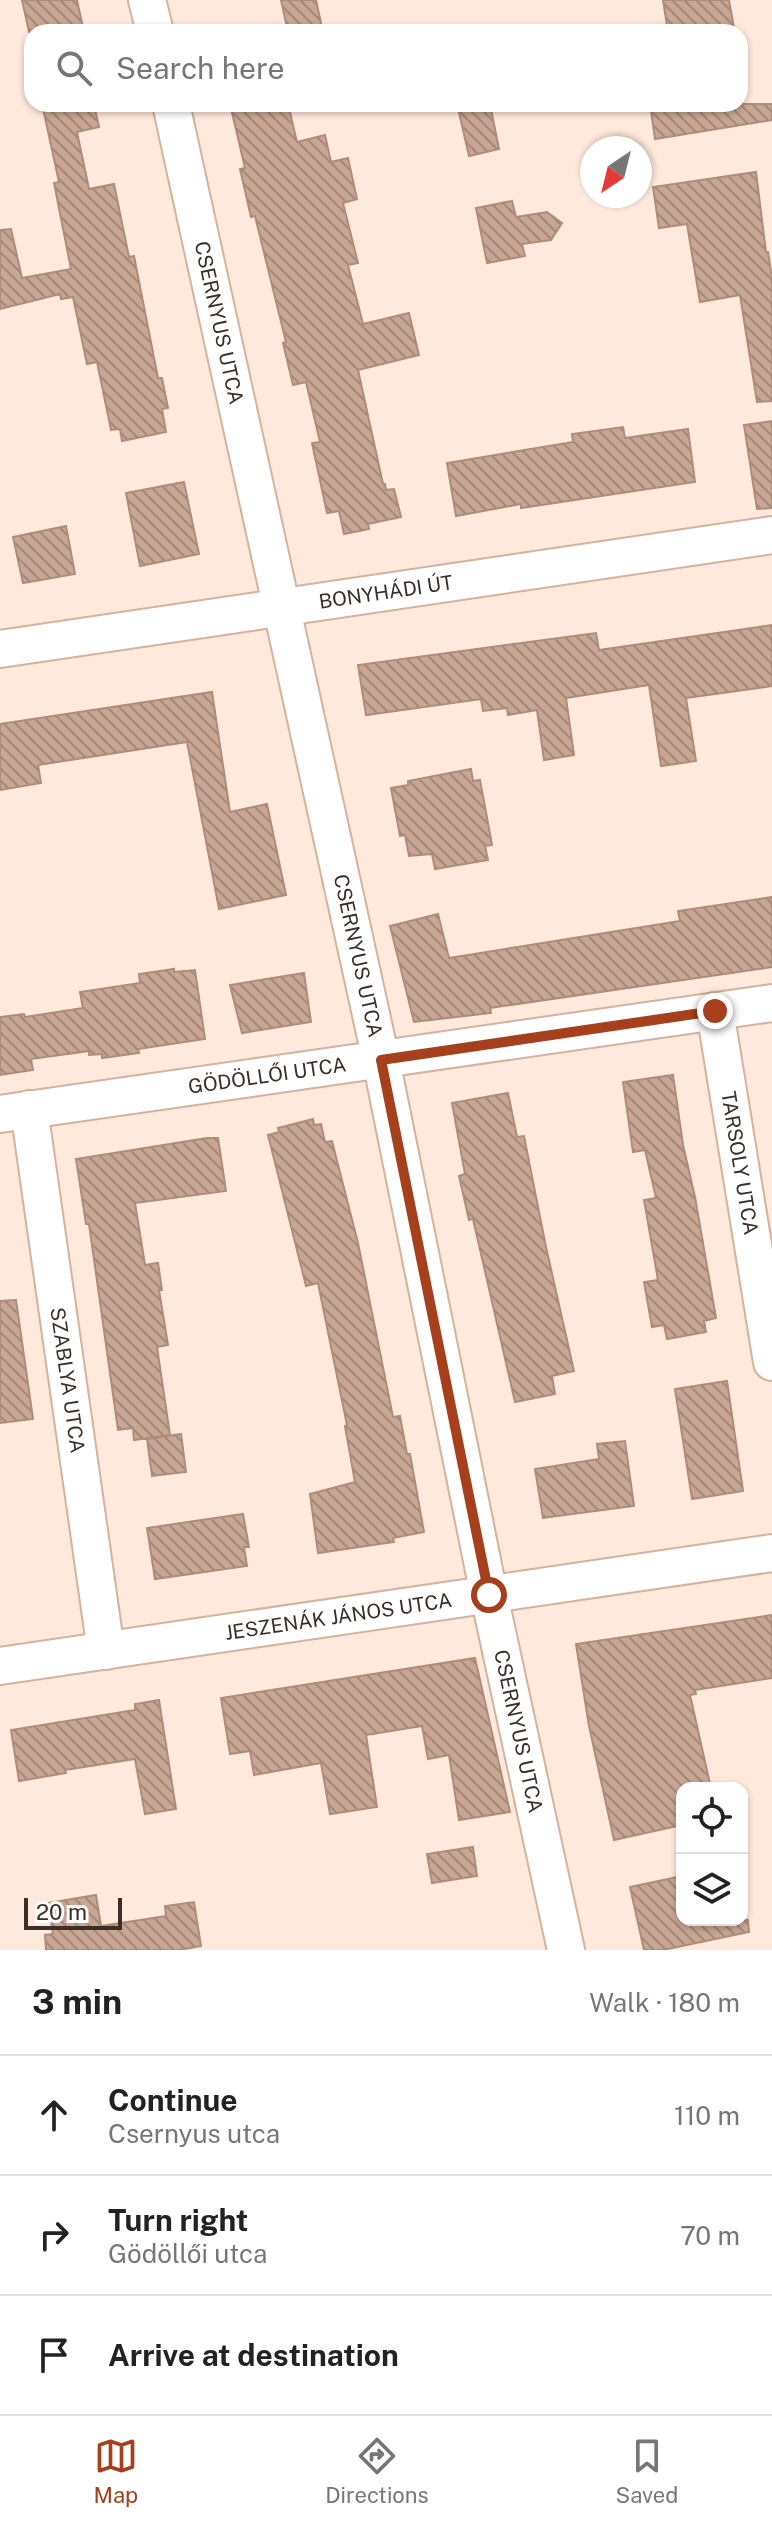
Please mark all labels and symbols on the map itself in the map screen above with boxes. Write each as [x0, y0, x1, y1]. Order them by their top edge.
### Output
north arrow [580, 136, 652, 208]
street label: CSERNYUS UTCA [190, 239, 249, 407]
street label: BONYHÁDI ÚT [317, 570, 455, 614]
street label: CSERNYUS UTCA [329, 872, 388, 1039]
route end [697, 993, 733, 1029]
street label: GÖDÖLLŐI UTCA [187, 1052, 348, 1099]
street label: TARSOLY UTCA [716, 1089, 763, 1237]
street label: SZABLYA UTCA [45, 1306, 90, 1455]
route start [471, 1577, 507, 1613]
street label: JESZENÁK JÁNOS UTCA [223, 1588, 454, 1645]
street label: CSERNYUS UTCA [489, 1647, 548, 1815]
scale bar [24, 1894, 122, 1930]

